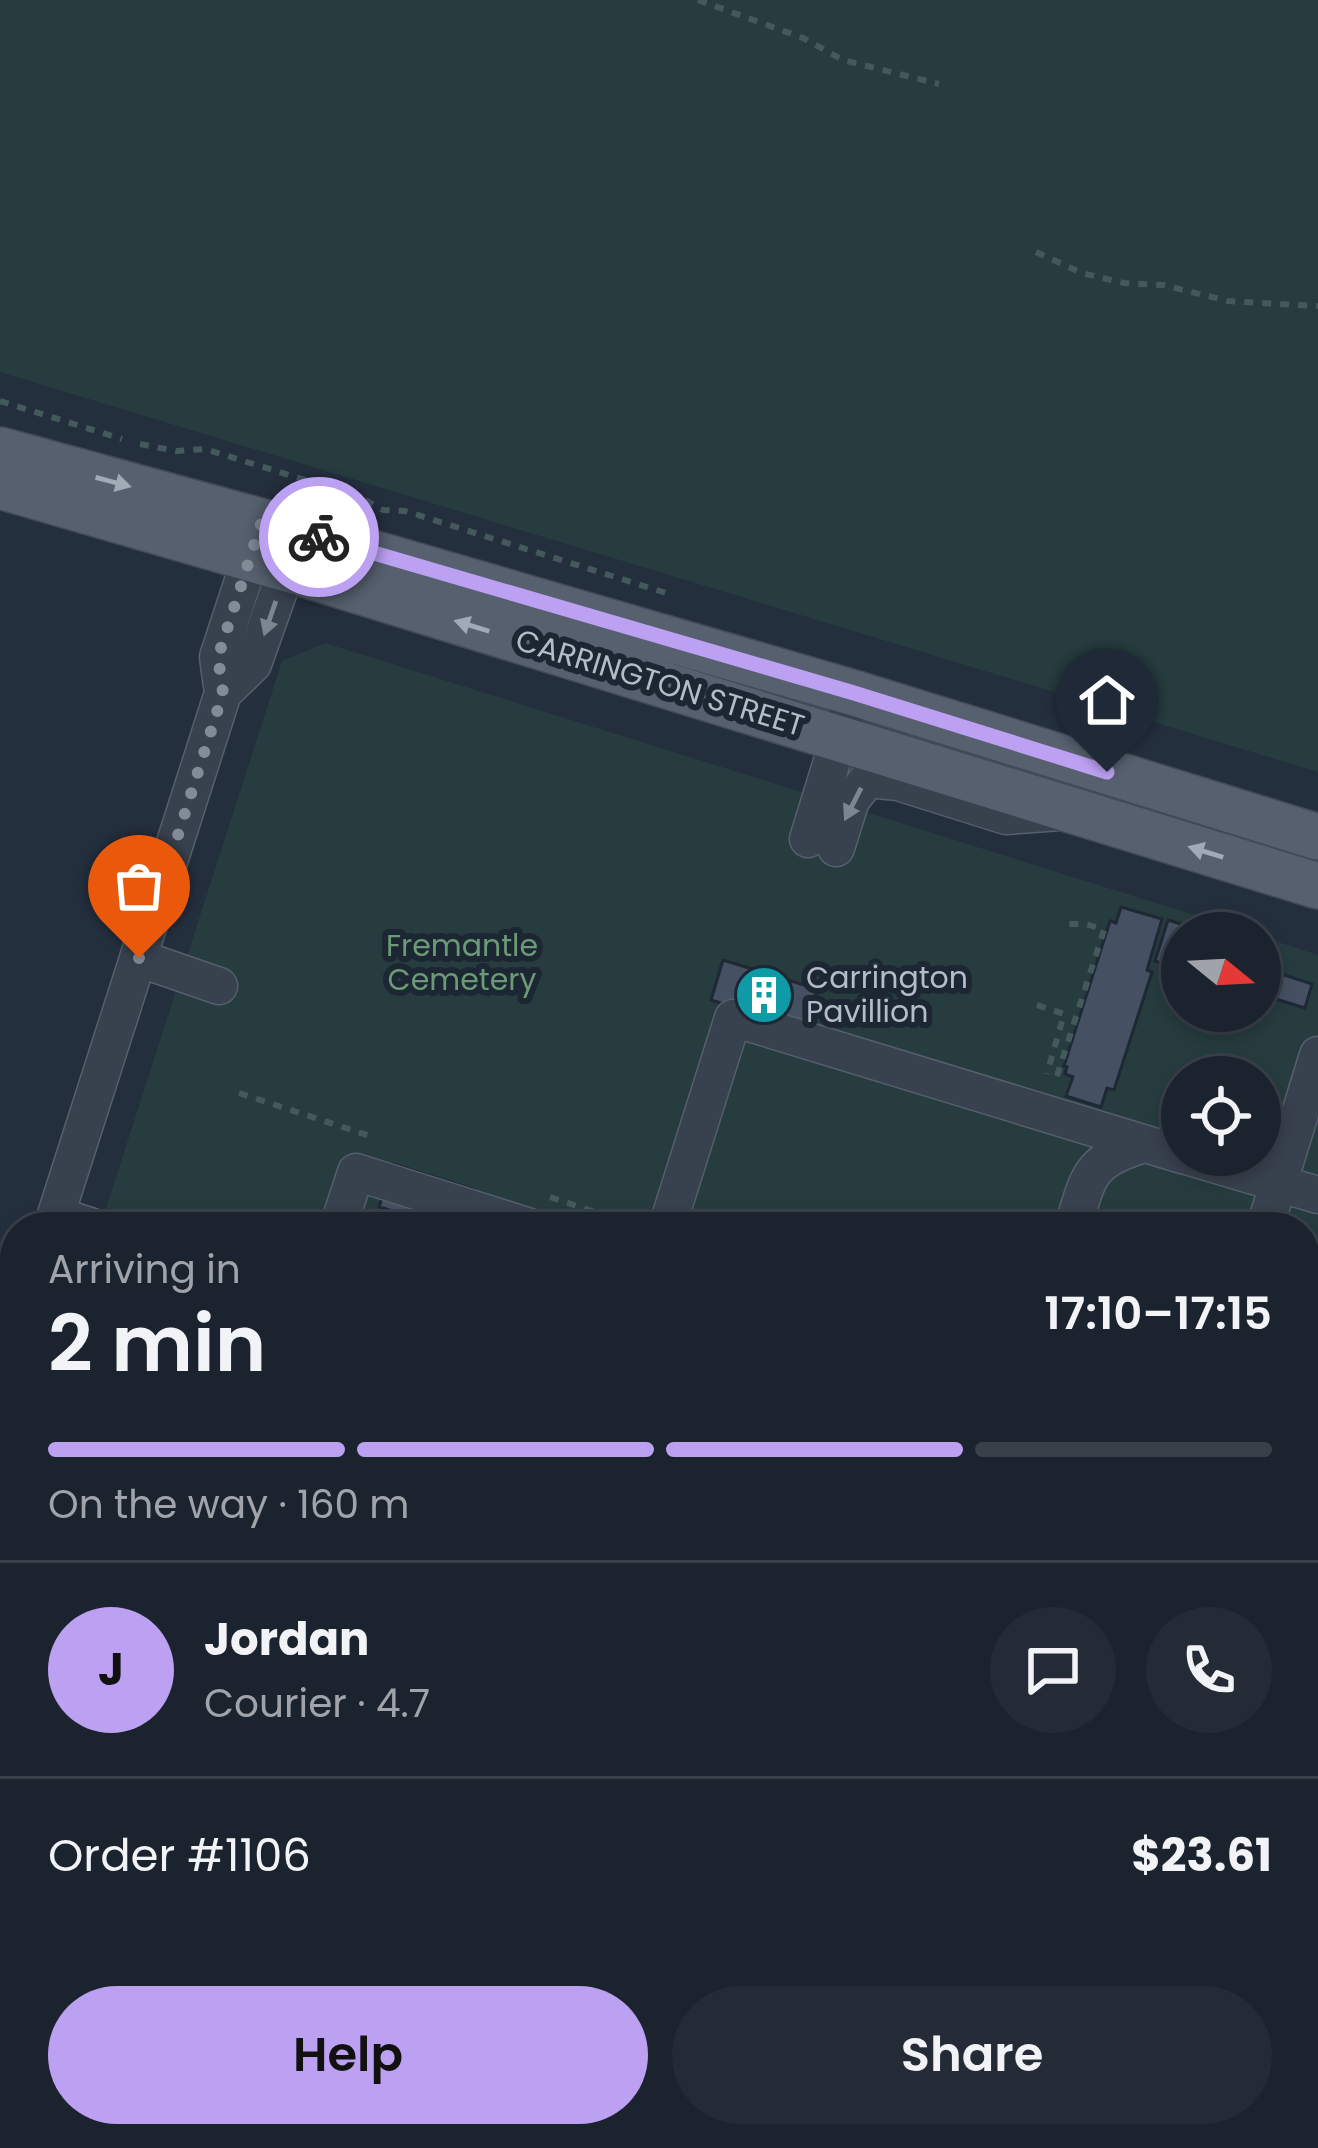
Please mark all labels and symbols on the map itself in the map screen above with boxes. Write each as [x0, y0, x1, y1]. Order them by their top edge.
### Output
one-way arrow [94, 474, 131, 493]
courier [259, 477, 379, 597]
one-way arrow [260, 600, 278, 636]
one-way arrow [453, 616, 490, 634]
street label: CARRINGTON STREET [511, 618, 810, 747]
pin [1056, 649, 1158, 772]
one-way arrow [843, 787, 863, 821]
pin [88, 835, 190, 958]
one-way arrow [1187, 841, 1224, 860]
north arrow [1161, 912, 1281, 1032]
park label: Fremantle Cemetery [386, 924, 538, 1001]
place label: Carrington Pavillion [806, 956, 968, 1033]
building icon: Carrington Pavillion [733, 964, 795, 1026]

